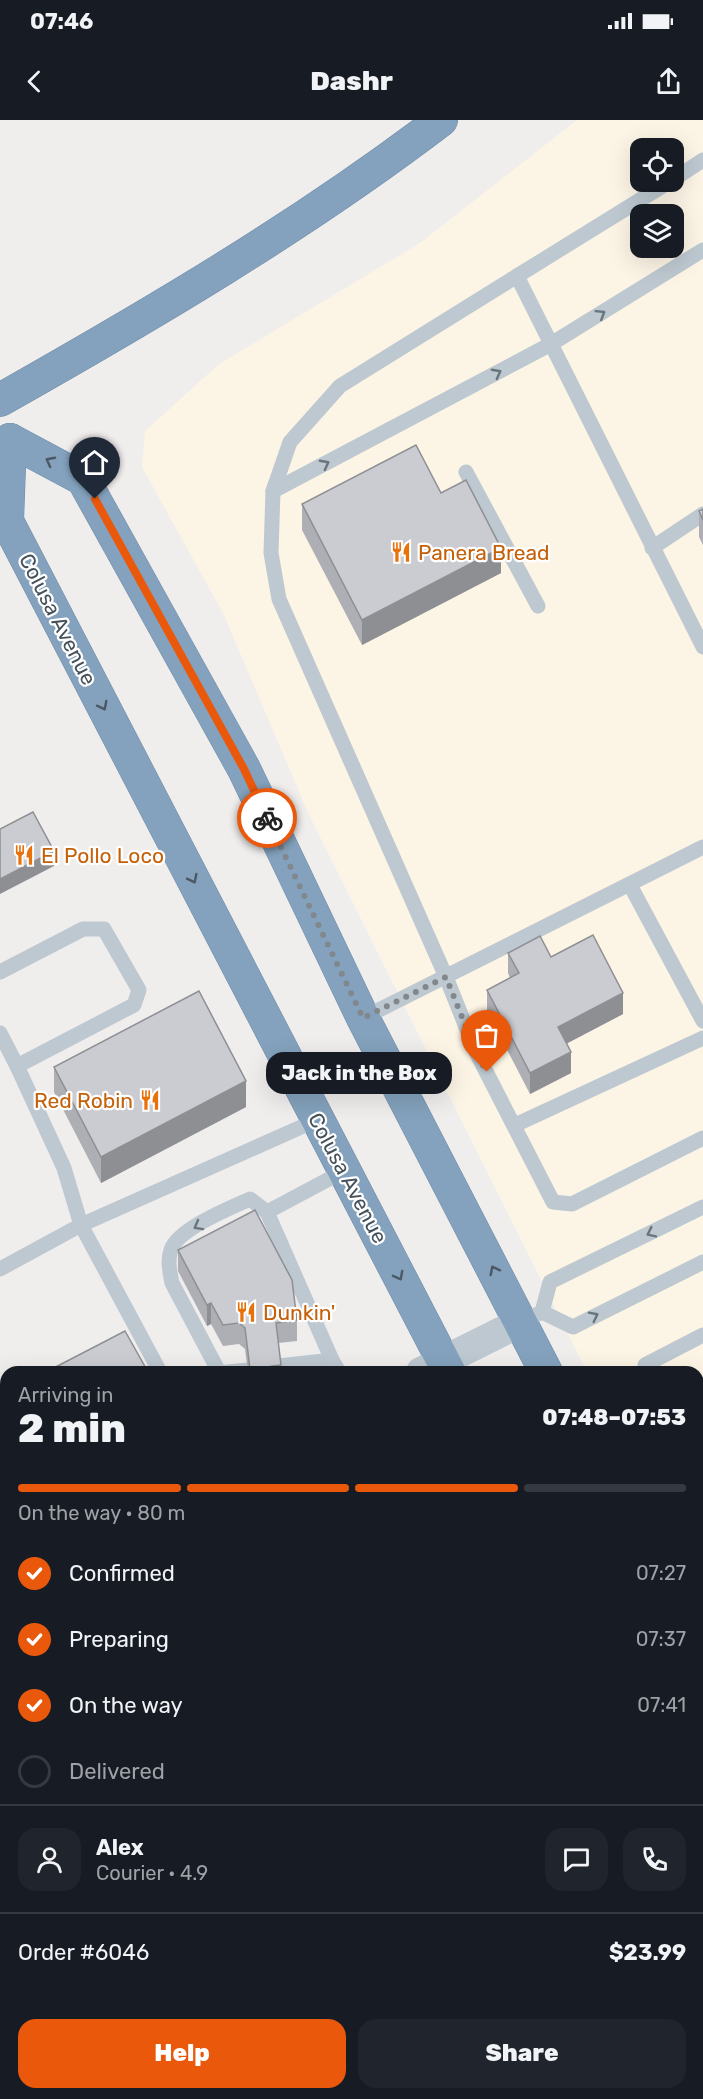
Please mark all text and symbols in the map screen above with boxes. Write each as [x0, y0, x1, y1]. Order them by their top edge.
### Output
text: 07:46 [30, 8, 93, 35]
icon: back [18, 65, 51, 98]
text: Dashr [310, 65, 393, 97]
icon: share [652, 65, 685, 98]
map controls [630, 138, 684, 258]
button: locate [630, 138, 684, 192]
button: layers [630, 204, 684, 258]
one-way arrow [595, 309, 605, 321]
one-way arrow [491, 368, 502, 380]
pin [69, 437, 120, 499]
icon: home [78, 446, 111, 479]
one-way arrow [46, 457, 56, 468]
one-way arrow [319, 459, 330, 471]
restaurant icon: Panera Bread [389, 540, 413, 564]
place label: Panera Bread [418, 540, 550, 565]
street label: Colusa Avenue [14, 549, 102, 689]
one-way arrow [96, 700, 107, 711]
courier [237, 788, 297, 848]
icon: bike [251, 802, 284, 835]
restaurant icon: El Pollo Loco [12, 843, 36, 867]
place label: El Pollo Loco [41, 843, 164, 868]
one-way arrow [185, 873, 197, 884]
pin [461, 1010, 512, 1072]
icon: bag [470, 1019, 503, 1052]
callout: Jack in the Box [265, 1051, 451, 1093]
text: Jack in the Box [281, 1061, 437, 1085]
place label: Red Robin [34, 1088, 133, 1113]
restaurant icon: Red Robin [138, 1088, 162, 1112]
street label: Colusa Avenue [303, 1108, 393, 1248]
one-way arrow [194, 1219, 204, 1230]
one-way arrow [646, 1226, 657, 1237]
one-way arrow [489, 1266, 501, 1277]
one-way arrow [392, 1270, 403, 1280]
restaurant icon: Dunkin' [234, 1300, 258, 1324]
place label: Dunkin' [263, 1300, 335, 1325]
one-way arrow [588, 1312, 599, 1324]
text: Arriving in [18, 1383, 113, 1407]
text: 07:48–07:53 [542, 1404, 686, 1431]
text: 2 min [18, 1406, 126, 1452]
text: On the way · 80 m [18, 1501, 185, 1525]
icon: check [18, 1557, 51, 1590]
text: Confirmed [69, 1560, 175, 1587]
text: 07:27 [636, 1561, 686, 1585]
icon: check [18, 1623, 51, 1656]
text: Preparing [69, 1626, 169, 1653]
text: 07:37 [636, 1627, 686, 1651]
icon: check [18, 1689, 51, 1722]
text: On the way [69, 1692, 183, 1719]
text: 07:41 [637, 1693, 686, 1717]
text: Delivered [69, 1758, 165, 1785]
button: person [18, 1828, 81, 1891]
button: chat [545, 1828, 608, 1891]
button: phone [623, 1828, 686, 1891]
text: Alex [96, 1834, 144, 1861]
text: Courier · 4.9 [96, 1861, 208, 1885]
text: Order #6046 [18, 1939, 149, 1966]
text: $23.99 [609, 1939, 686, 1966]
button: Help [18, 2019, 346, 2088]
button: Share [358, 2019, 686, 2088]

